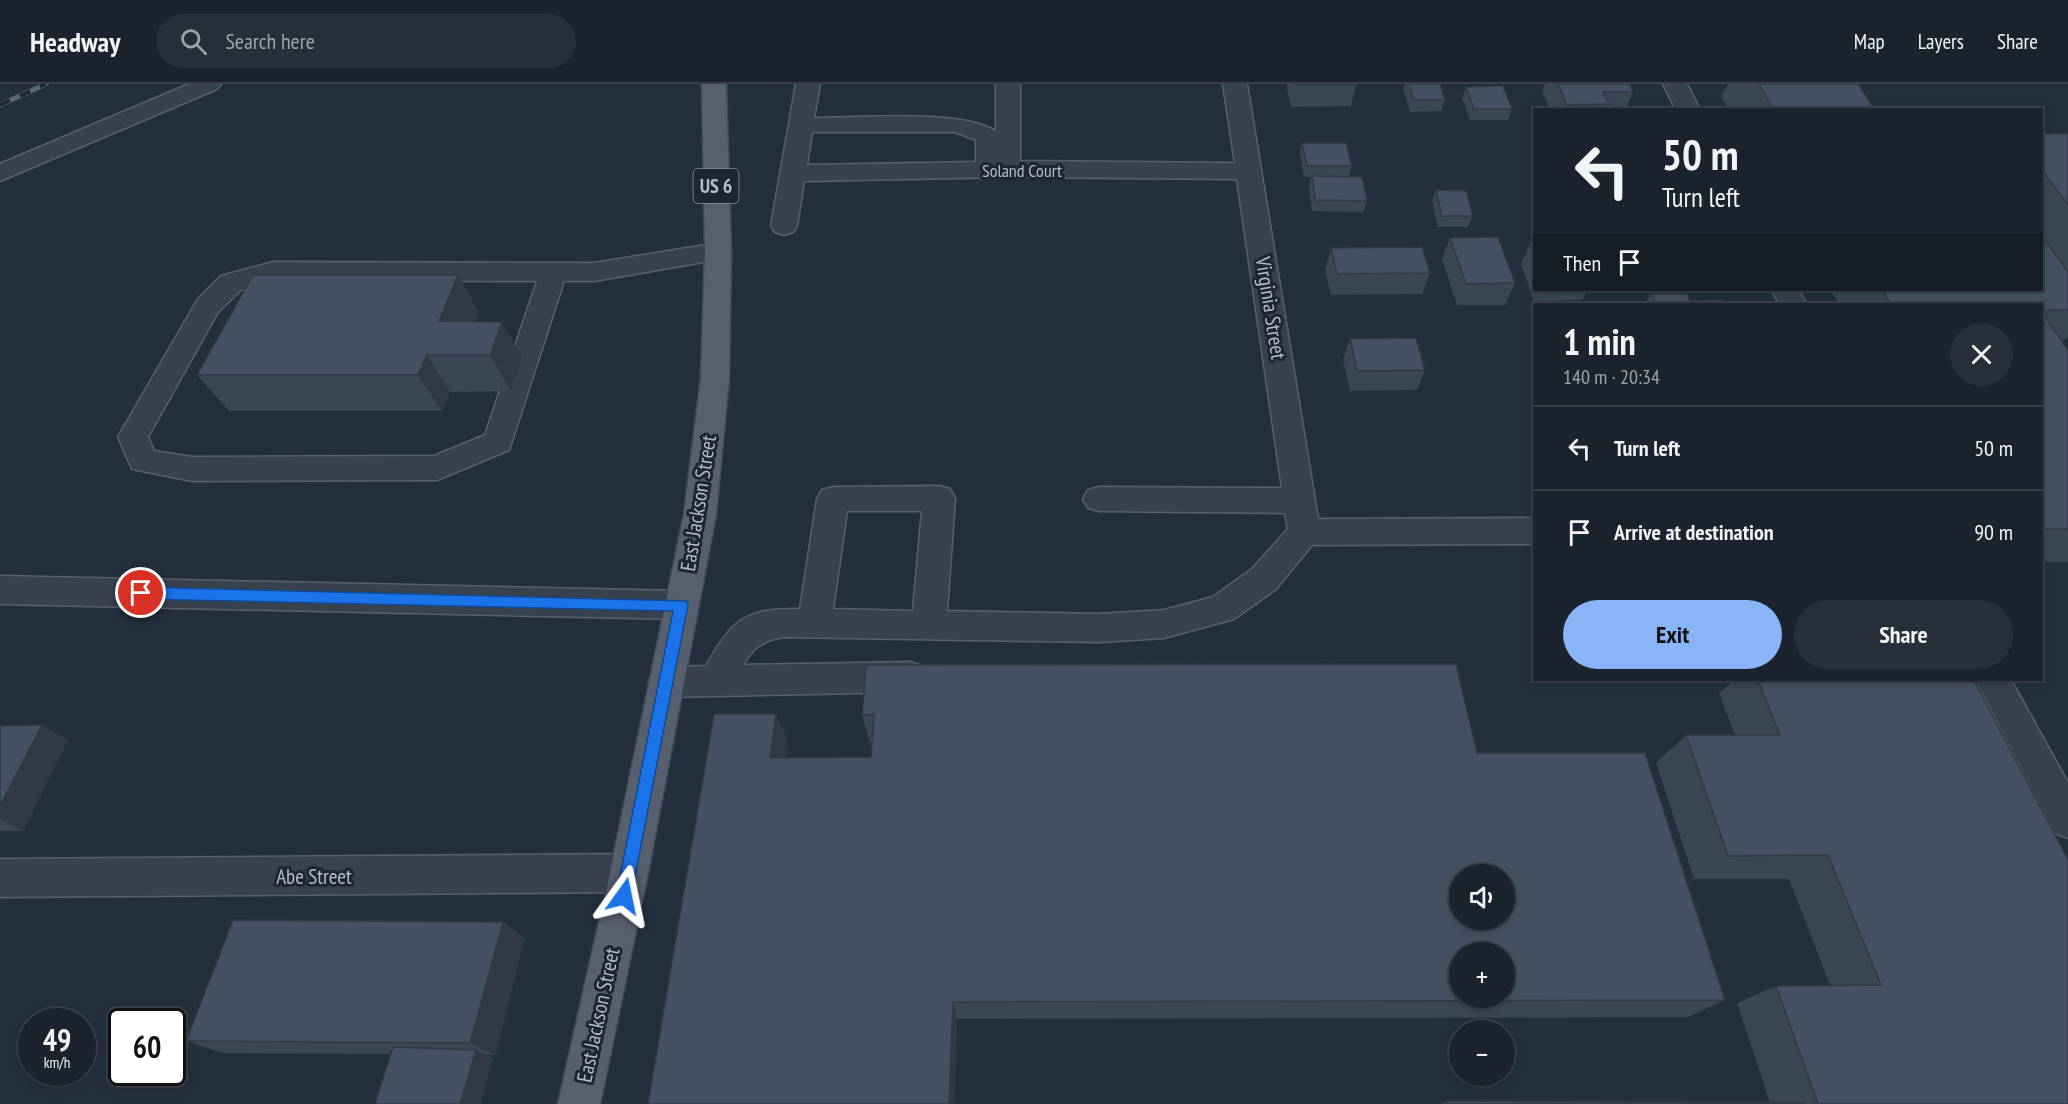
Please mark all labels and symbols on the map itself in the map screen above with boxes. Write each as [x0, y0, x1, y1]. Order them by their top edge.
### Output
street label: Soland Court [982, 159, 1062, 182]
road number: US 6 [694, 169, 738, 203]
street label: Virginia Street [1249, 254, 1292, 362]
street label: East Jackson Street [674, 433, 722, 573]
pin [115, 567, 166, 618]
street label: Abe Street [276, 863, 352, 890]
position arrow [592, 864, 656, 928]
street label: East Jackson Street [571, 945, 626, 1085]
speed limit sign: 60 [108, 1008, 186, 1086]

